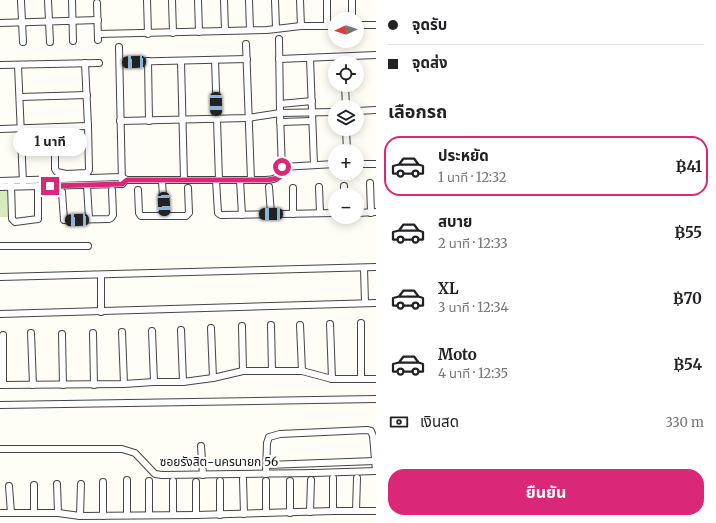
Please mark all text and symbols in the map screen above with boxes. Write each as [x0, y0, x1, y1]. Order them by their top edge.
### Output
north arrow [328, 12, 364, 48]
map controls [328, 12, 364, 224]
text: จุดรับ [412, 15, 447, 34]
text: จุดส่ง [412, 53, 448, 72]
car [122, 56, 146, 68]
button: locate [328, 56, 364, 92]
car [210, 92, 222, 116]
button: layers [328, 100, 364, 136]
text: เลือกรถ [388, 100, 447, 123]
callout: 1 นาที [13, 128, 87, 156]
text: 1 นาที [34, 133, 66, 150]
button: + [328, 144, 364, 180]
text: ประหยัด [438, 146, 489, 165]
icon: car [390, 148, 426, 184]
text: ฿41 [676, 157, 702, 176]
route start [273, 158, 291, 176]
text: 1 นาที · 12:32 [438, 169, 506, 186]
route end [41, 177, 59, 195]
button: − [328, 188, 364, 224]
car [157, 192, 171, 216]
car [259, 208, 283, 220]
text: สบาย [438, 212, 472, 231]
car [65, 214, 89, 226]
icon: car [390, 214, 426, 250]
text: ฿55 [675, 223, 702, 242]
text: 2 นาที · 12:33 [438, 235, 508, 252]
text: XL [438, 279, 459, 298]
icon: car [390, 280, 426, 316]
text: ฿70 [673, 289, 702, 308]
text: 3 นาที · 12:34 [438, 299, 508, 316]
text: Moto [438, 345, 477, 364]
icon: car [390, 346, 426, 382]
text: ฿54 [673, 355, 702, 374]
text: 4 นาที · 12:35 [438, 365, 508, 382]
icon: cash [388, 411, 410, 433]
text: เงินสด [420, 412, 459, 431]
text: 330 m [665, 414, 704, 431]
street label: ซอยรังสิต-นครนายก 56 [160, 454, 278, 469]
button: ยืนยัน [388, 469, 704, 515]

